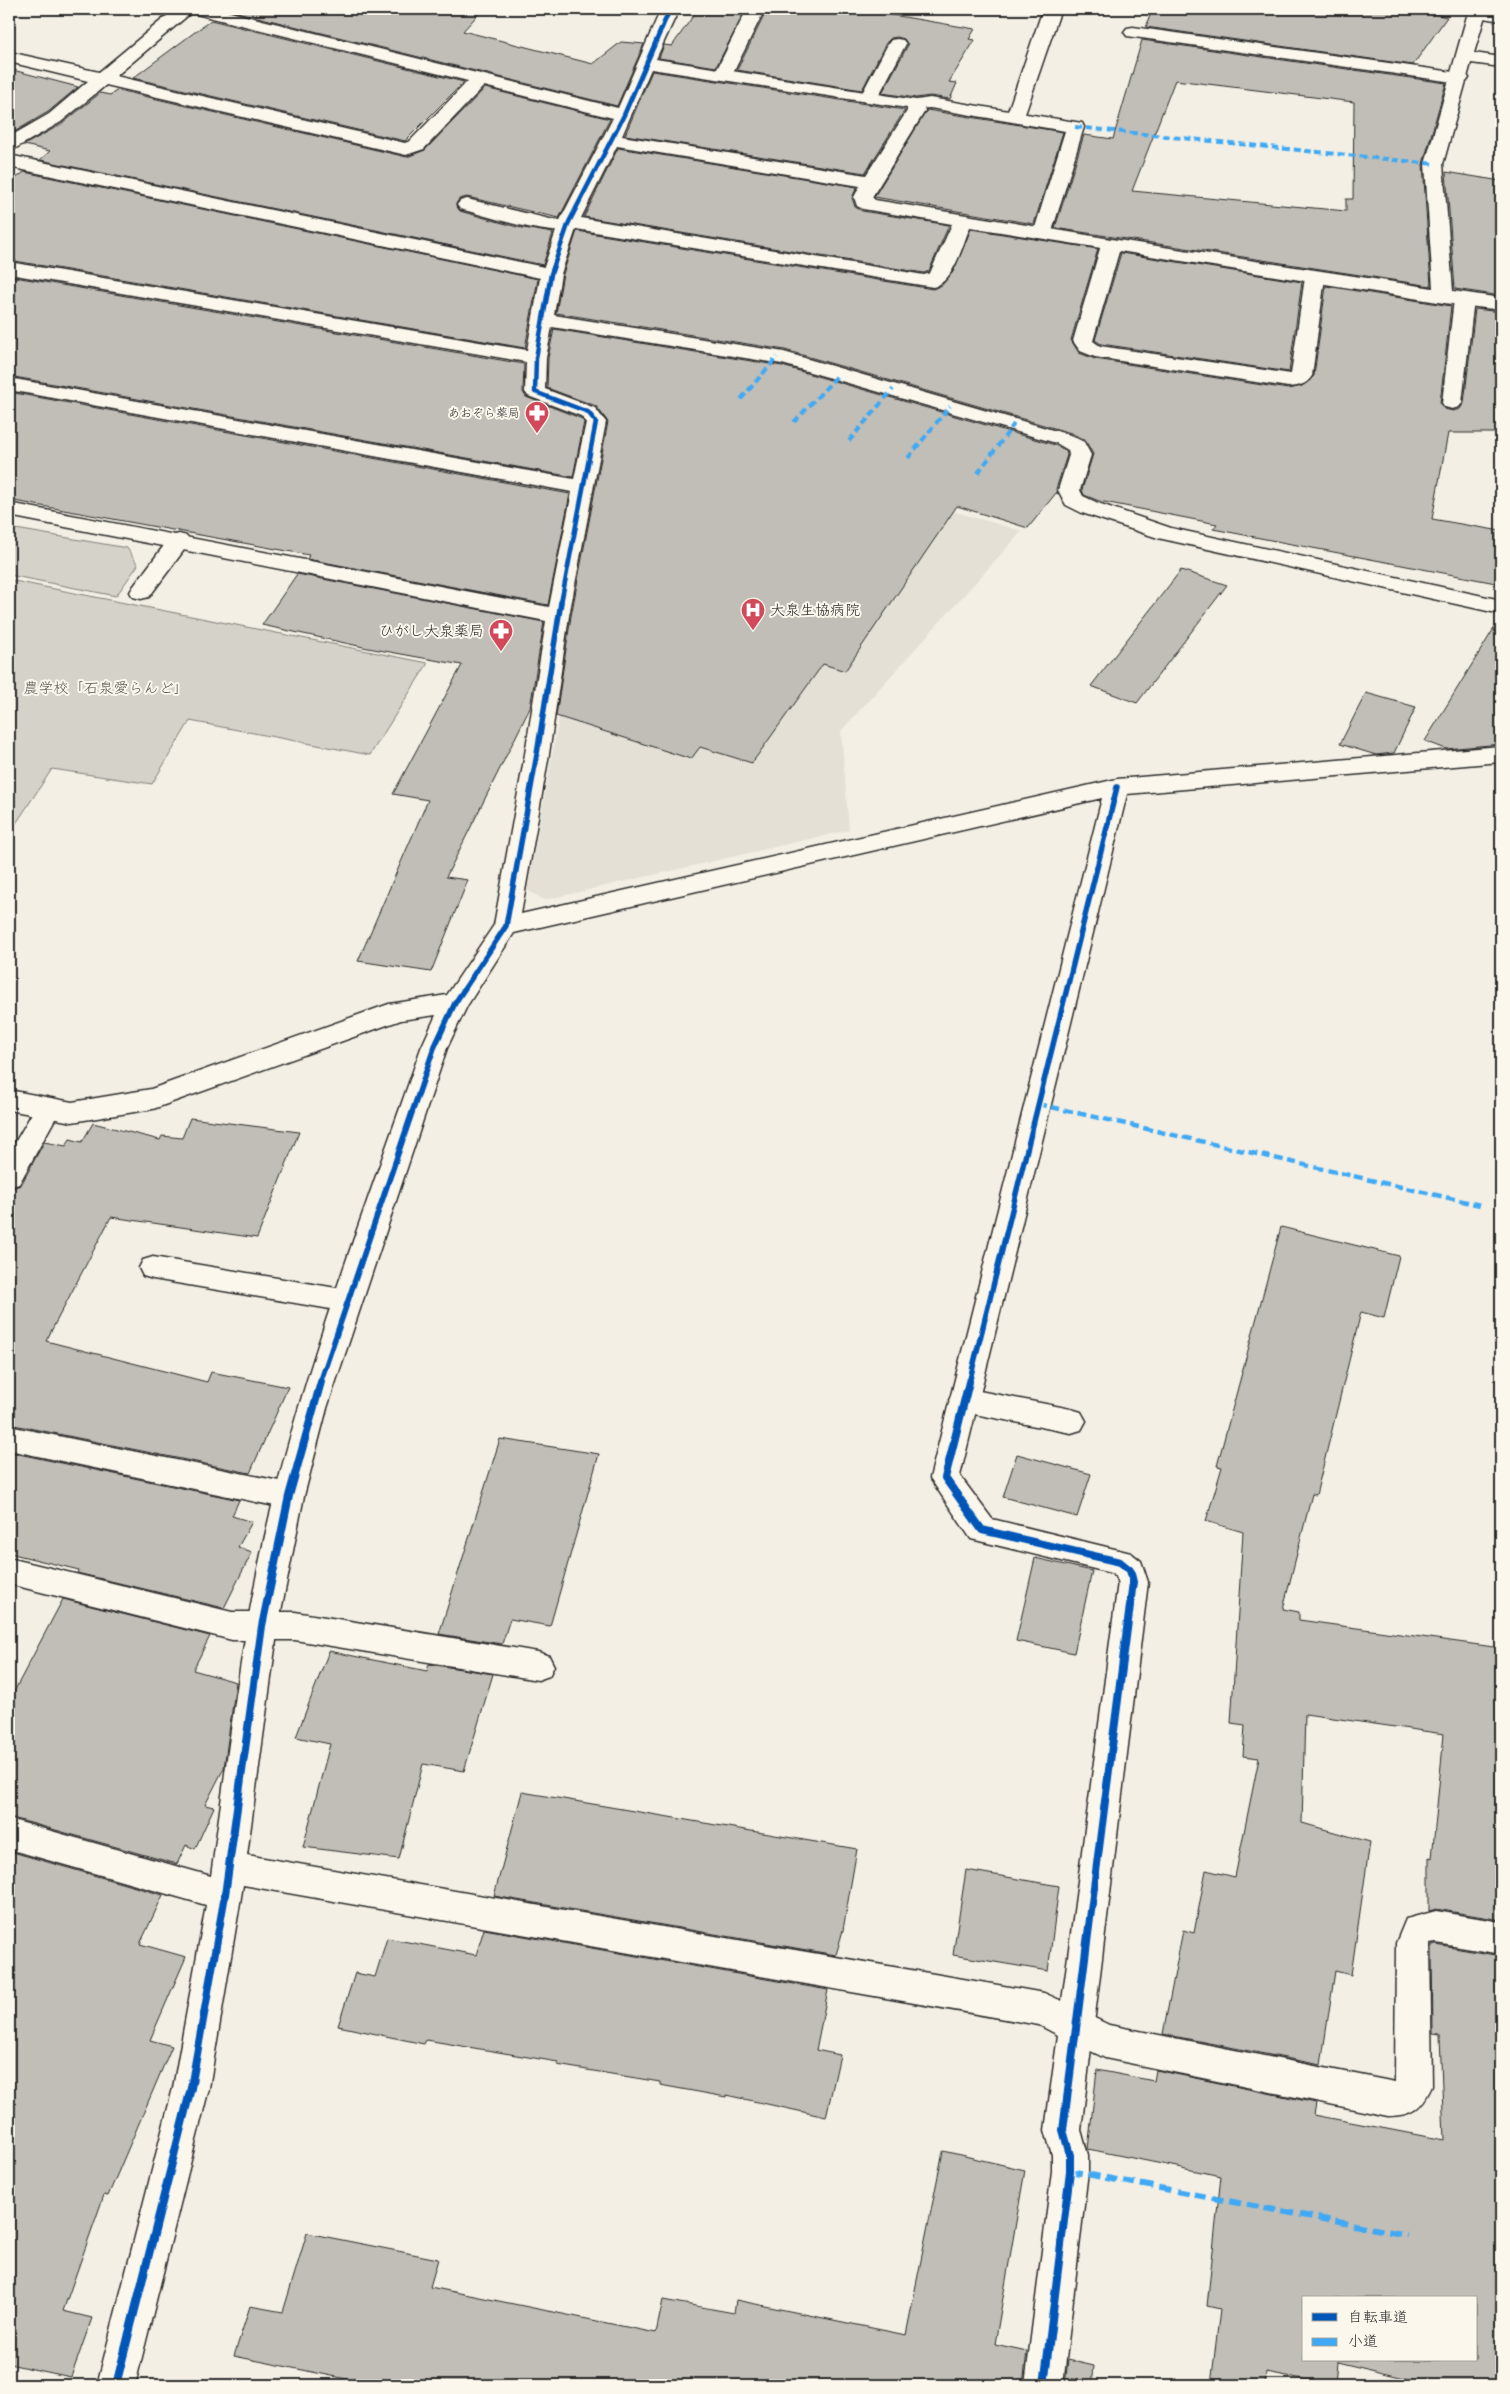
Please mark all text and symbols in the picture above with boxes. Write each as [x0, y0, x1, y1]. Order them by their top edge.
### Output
pharmacy icon: あおぞら薬局 [524, 400, 550, 434]
place label: あおぞら薬局 [448, 406, 520, 423]
hospital icon: 大泉生協病院 [740, 597, 766, 631]
place label: 大泉生協病院 [770, 601, 860, 623]
pharmacy icon: ひがし大泉薬局 [488, 618, 514, 652]
place label: ひがし大泉薬局 [379, 622, 484, 644]
park label: 農学校「石泉愛らんど」 [23, 679, 189, 701]
legend [1302, 2296, 1478, 2362]
text: 自転車道 [1348, 2308, 1408, 2330]
text: 小道 [1348, 2332, 1378, 2354]

